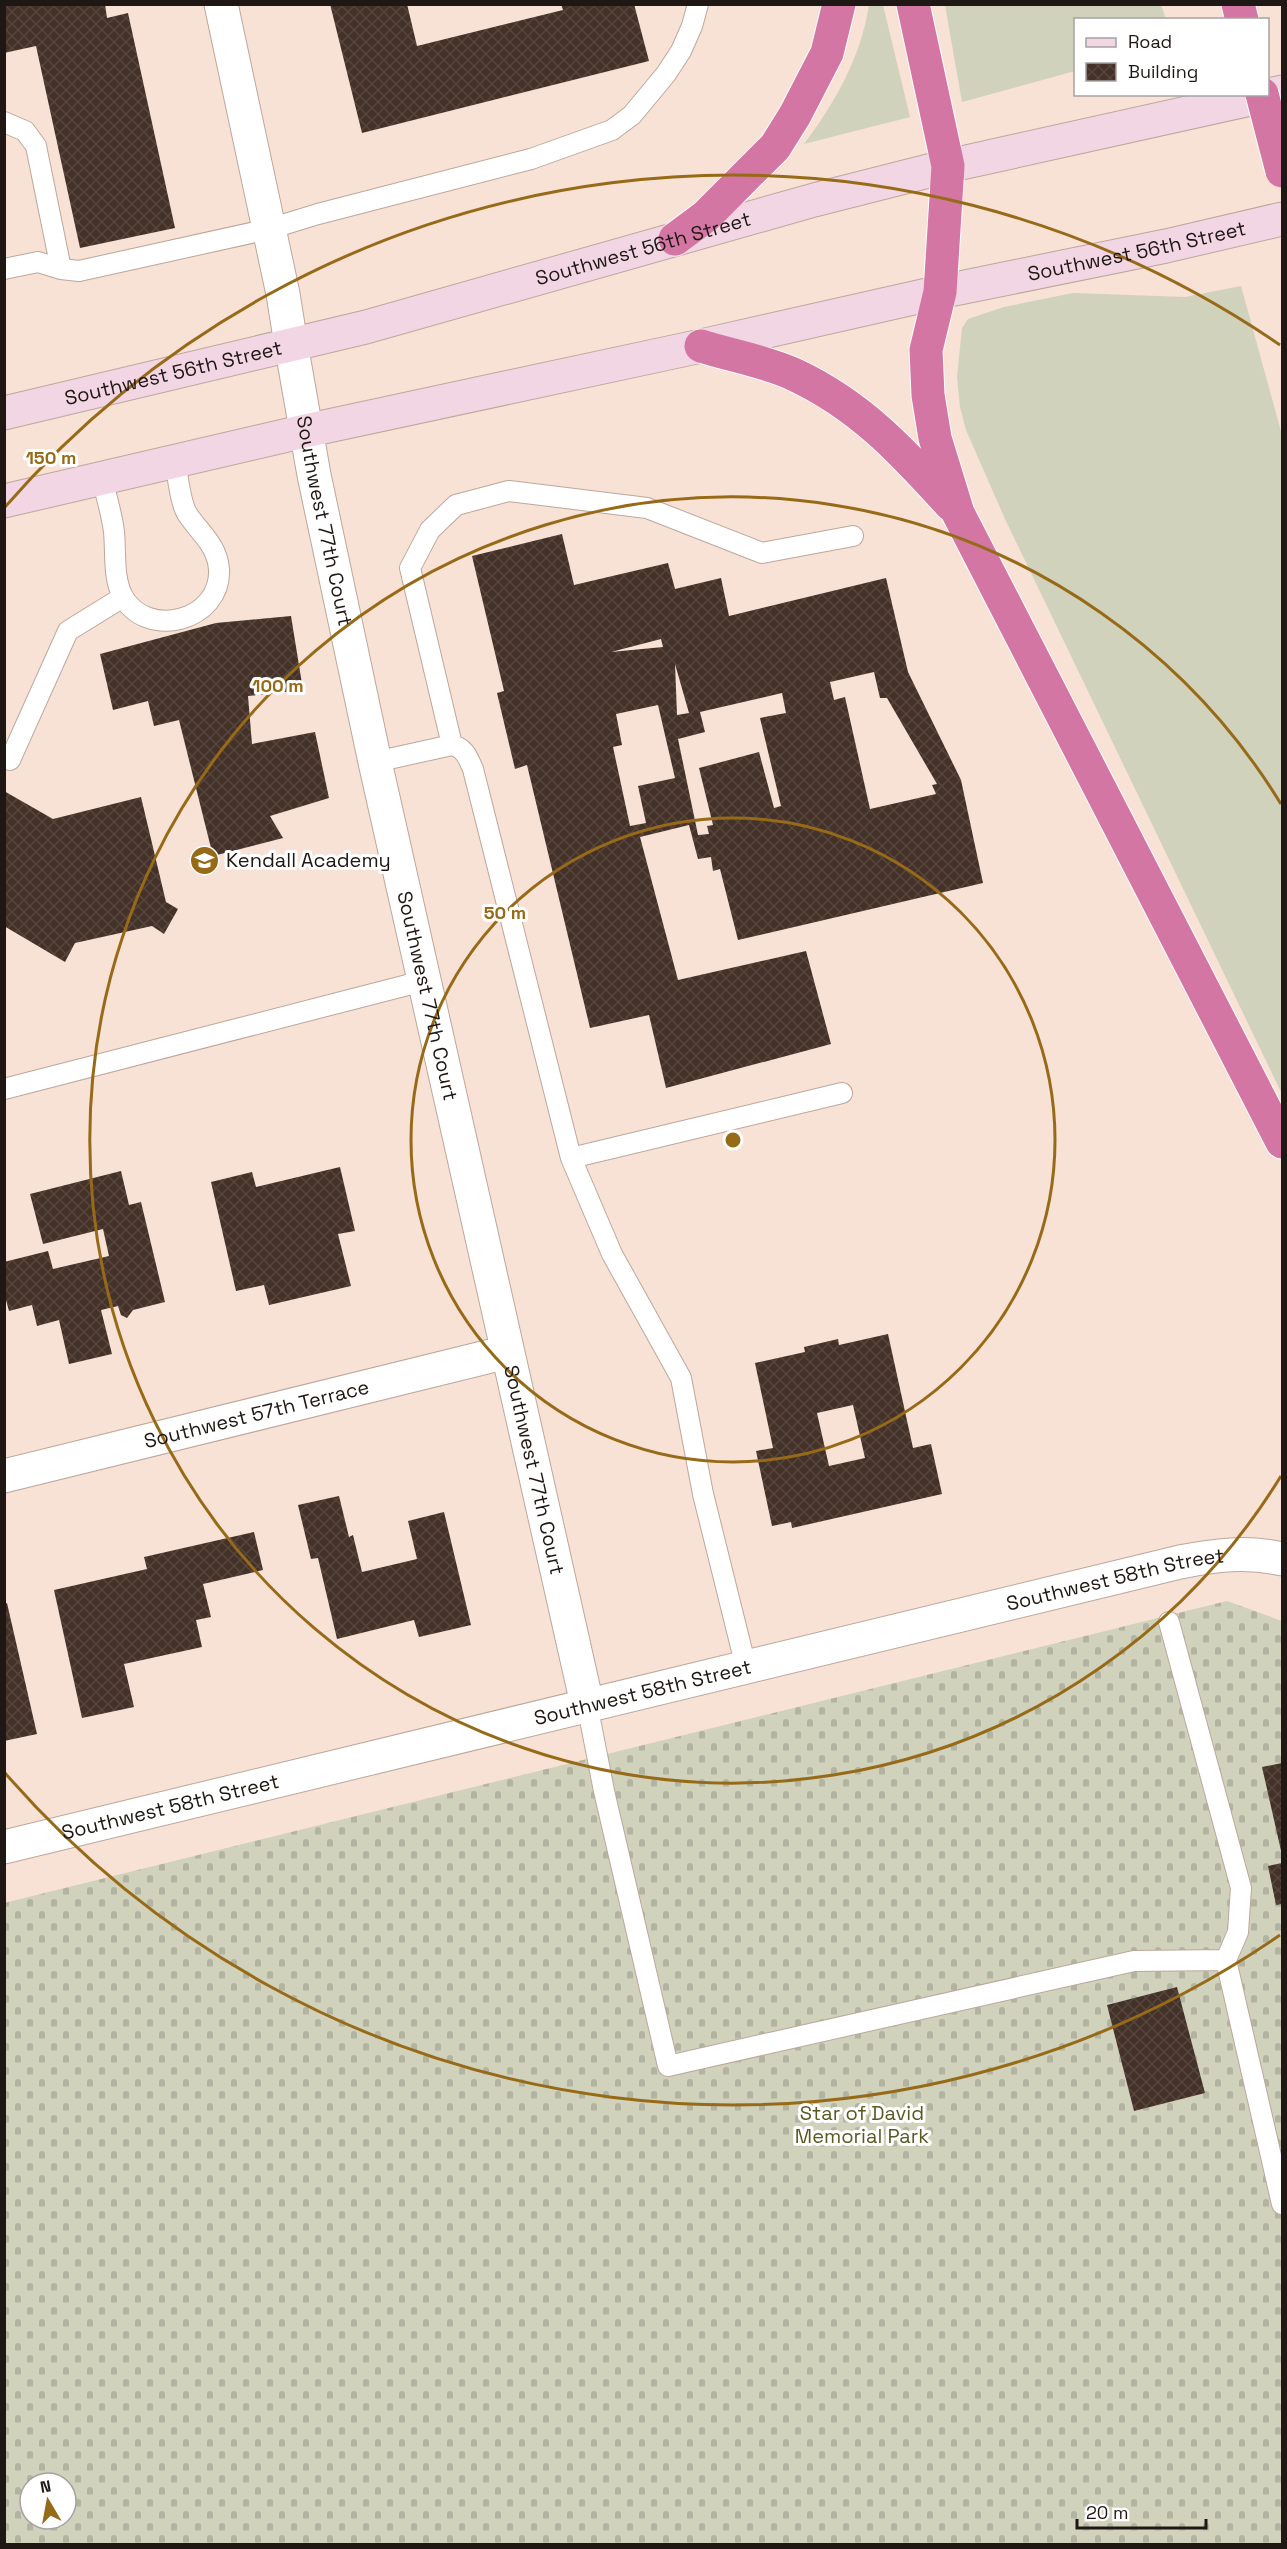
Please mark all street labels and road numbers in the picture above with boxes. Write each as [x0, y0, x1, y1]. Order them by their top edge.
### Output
street label: Southwest 56th Street [532, 206, 754, 291]
street label: Southwest 56th Street [1025, 215, 1248, 287]
street label: Southwest 56th Street [62, 334, 285, 411]
street label: Southwest 77th Court [291, 414, 359, 628]
street label: Southwest 77th Court [391, 889, 464, 1103]
street label: Southwest 77th Court [498, 1363, 570, 1577]
street label: Southwest 57th Terrace [141, 1373, 372, 1454]
street label: Southwest 58th Street [1004, 1542, 1225, 1617]
street label: Southwest 58th Street [531, 1653, 754, 1731]
street label: Southwest 58th Street [59, 1768, 282, 1846]

